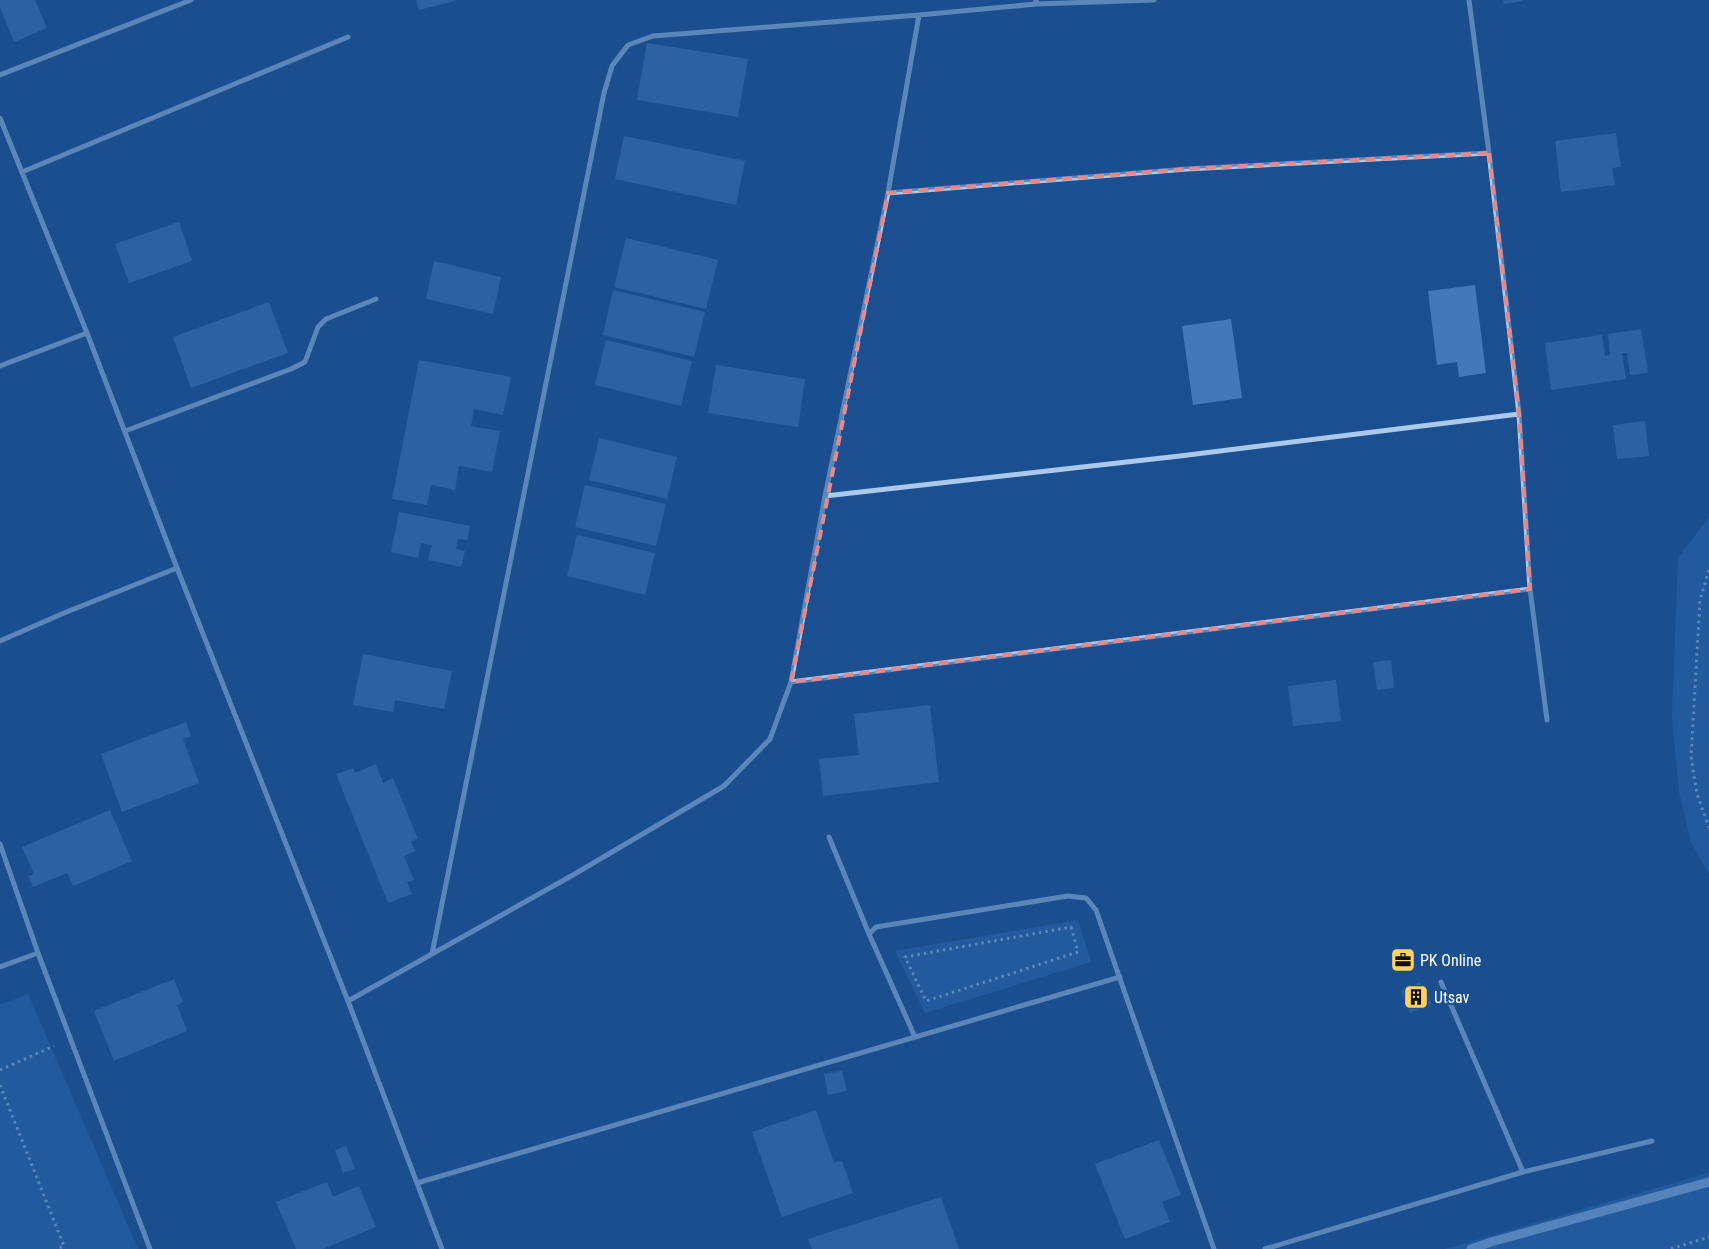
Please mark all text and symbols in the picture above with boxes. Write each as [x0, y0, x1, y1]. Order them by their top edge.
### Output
office icon: PK Online [1390, 947, 1416, 973]
place label: PK Online [1420, 951, 1481, 970]
building icon: Utsav [1403, 984, 1429, 1010]
place label: Utsav [1434, 988, 1470, 1007]

